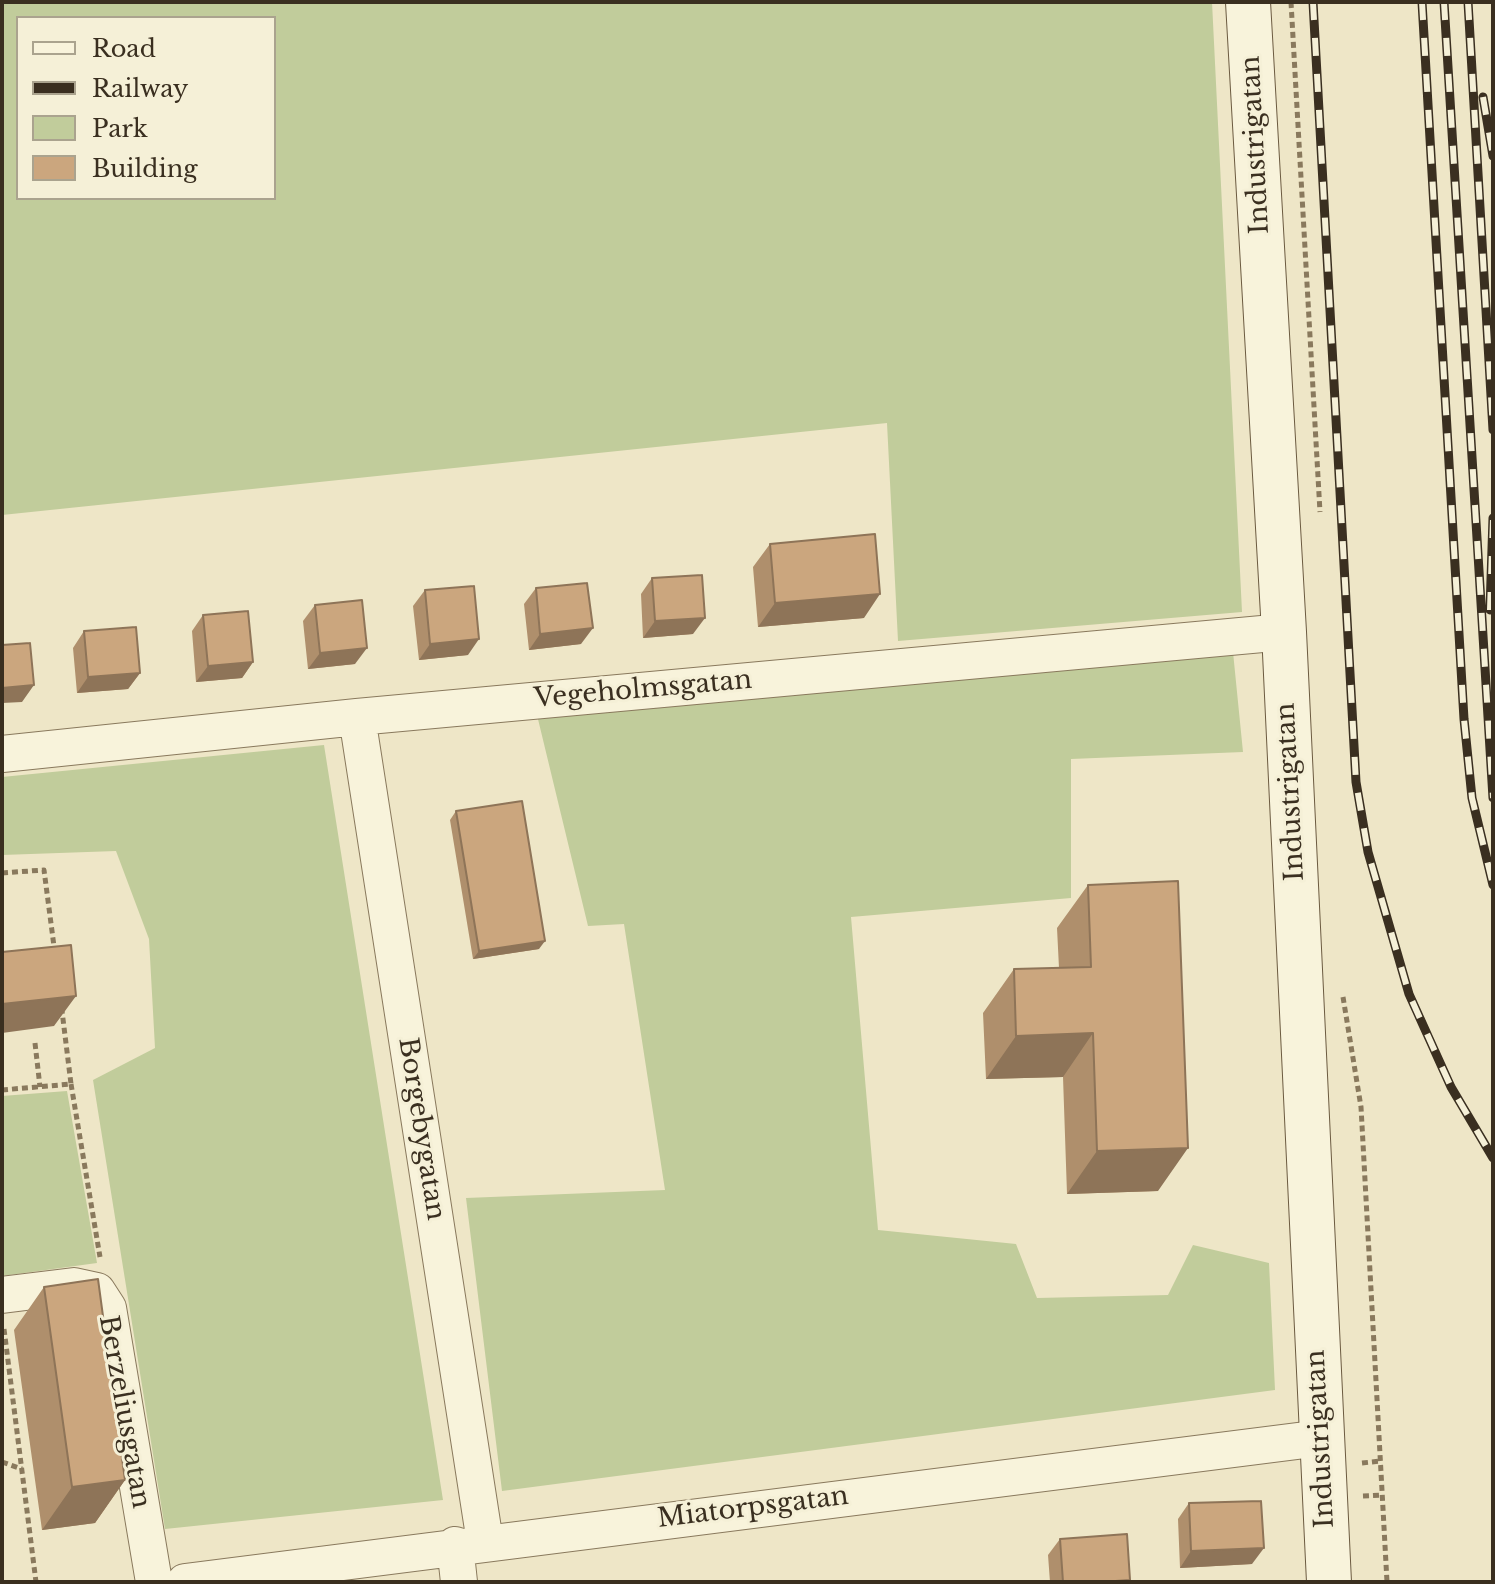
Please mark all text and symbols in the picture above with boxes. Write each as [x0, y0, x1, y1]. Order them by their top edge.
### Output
legend [16, 16, 276, 200]
text: Road [92, 34, 156, 63]
street label: Industrigatan [1236, 55, 1276, 235]
text: Railway [92, 74, 188, 103]
text: Park [92, 114, 148, 143]
text: Building [92, 154, 198, 183]
street label: Vegeholmsgatan [533, 665, 753, 715]
street label: Industrigatan [1271, 702, 1311, 882]
street label: Borgebygatan [391, 1035, 451, 1223]
street label: Berzeliusgatan [92, 1313, 156, 1511]
street label: Industrigatan [1301, 1349, 1341, 1529]
street label: Miatorpsgatan [656, 1481, 850, 1535]

